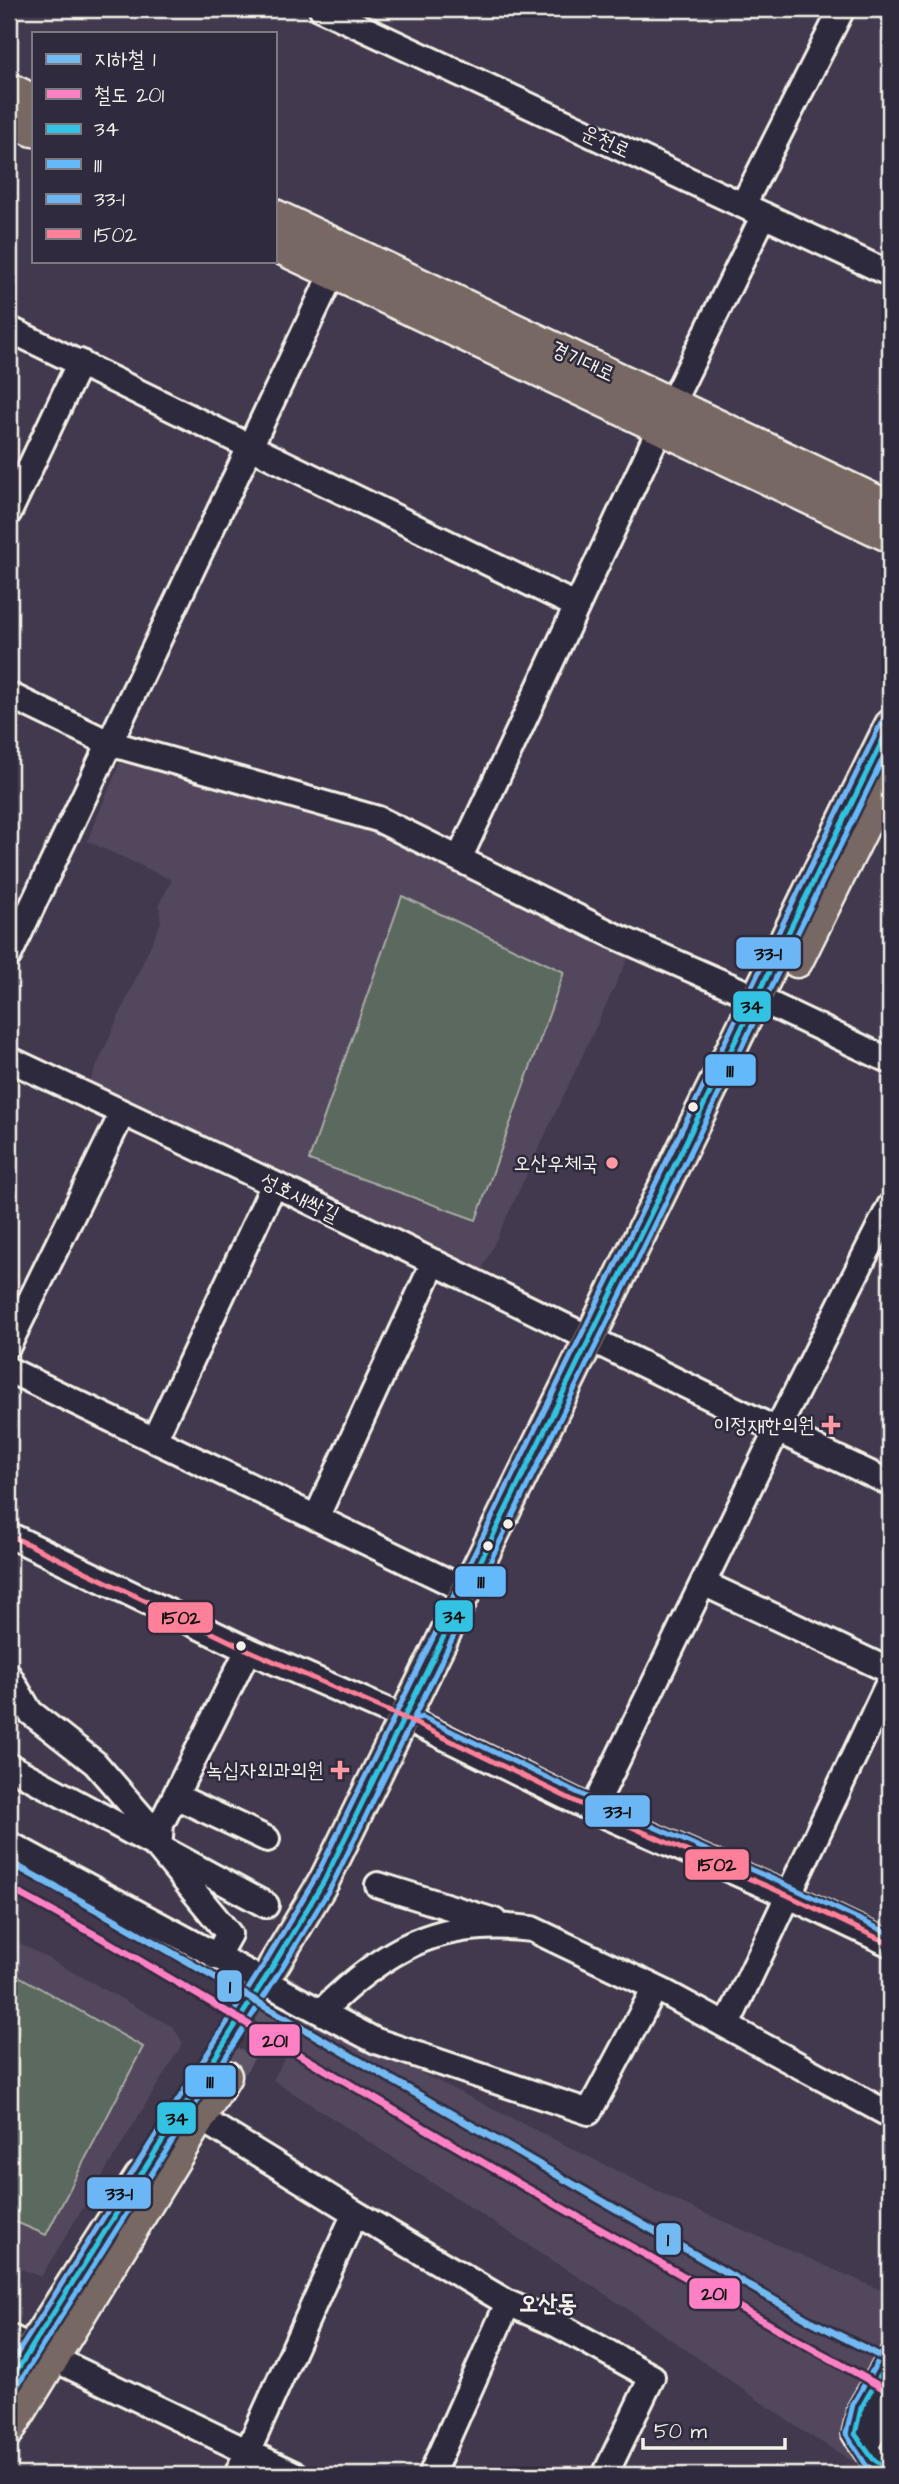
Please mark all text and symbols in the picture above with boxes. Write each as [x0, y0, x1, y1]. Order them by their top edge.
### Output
legend [32, 32, 276, 262]
text: 지하철 1 [94, 45, 156, 74]
text: 철도 201 [94, 81, 164, 110]
text: 34 [94, 115, 119, 144]
street label: 운천로 [577, 118, 635, 165]
text: 111 [94, 151, 102, 180]
text: 33-1 [94, 185, 125, 214]
text: 1502 [94, 221, 137, 250]
street label: 경기대로 [546, 334, 620, 389]
line badge: 33-1 [735, 936, 802, 970]
text: 33-1 [753, 941, 782, 968]
line badge: 34 [732, 990, 772, 1023]
text: 34 [740, 994, 763, 1021]
line badge: 111 [704, 1053, 757, 1087]
text: 111 [726, 1058, 734, 1085]
unlabelled marker [686, 1100, 700, 1114]
place label: 오산우체국 [514, 1149, 598, 1178]
marker: 오산우체국 [604, 1155, 620, 1171]
street label: 성호새싹길 [255, 1166, 344, 1229]
place label: 이정재한의원 [714, 1411, 815, 1440]
marker: 이정재한의원 [821, 1415, 841, 1435]
unlabelled marker [501, 1517, 515, 1531]
unlabelled marker [481, 1539, 495, 1553]
line badge: 111 [454, 1565, 507, 1598]
text: 111 [477, 1569, 485, 1596]
line badge: 34 [434, 1599, 474, 1633]
line badge: 1502 [147, 1601, 214, 1634]
text: 34 [442, 1604, 465, 1631]
text: 1502 [162, 1605, 200, 1632]
unlabelled marker [234, 1639, 248, 1653]
place label: 녹십자외과의원 [206, 1756, 324, 1785]
marker: 녹십자외과의원 [330, 1760, 350, 1780]
line badge: 33-1 [584, 1794, 651, 1828]
text: 33-1 [602, 1799, 631, 1826]
line badge: 1502 [684, 1848, 750, 1881]
text: 1502 [698, 1852, 736, 1879]
line badge: 1 [216, 1969, 243, 2003]
text: 1 [229, 1974, 232, 2001]
line badge: 201 [248, 2023, 301, 2057]
text: 201 [261, 2028, 288, 2055]
line badge: 111 [184, 2064, 237, 2098]
text: 111 [206, 2069, 214, 2096]
line badge: 34 [156, 2101, 197, 2135]
text: 34 [165, 2106, 188, 2133]
line badge: 33-1 [86, 2176, 152, 2210]
text: 33-1 [104, 2181, 133, 2208]
line badge: 1 [655, 2222, 682, 2256]
text: 1 [667, 2227, 670, 2254]
line badge: 201 [688, 2277, 741, 2310]
text: 201 [700, 2281, 727, 2308]
district label: 오산동 [519, 2287, 577, 2321]
scale bar [643, 2407, 785, 2451]
text: 50 m [654, 2417, 708, 2446]

